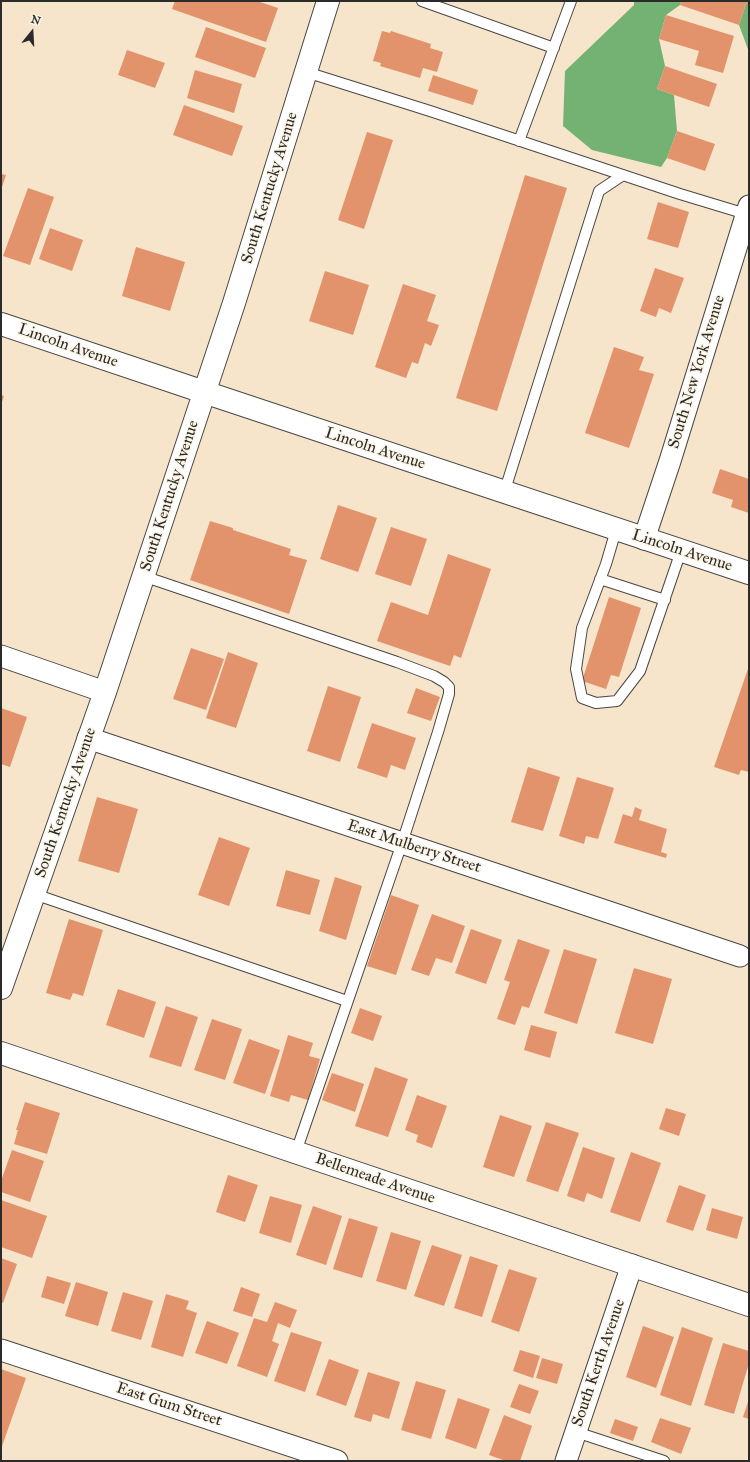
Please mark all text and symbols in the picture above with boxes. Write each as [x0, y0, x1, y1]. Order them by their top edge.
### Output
north arrow [12, 12, 52, 52]
text: N [29, 12, 42, 28]
street label: South Kentucky Avenue [238, 110, 302, 266]
street label: South New York Avenue [664, 293, 730, 451]
street label: Lincoln Avenue [16, 320, 120, 372]
street label: South Kentucky Avenue [137, 418, 203, 574]
street label: Lincoln Avenue [322, 424, 428, 474]
street label: Lincoln Avenue [629, 526, 735, 576]
street label: South Kentucky Avenue [31, 725, 101, 881]
street label: East Mulberry Street [345, 816, 483, 878]
street label: Bellemeade Avenue [313, 1149, 437, 1209]
street label: South Kerth Avenue [568, 1297, 630, 1429]
street label: East Gum Street [114, 1379, 224, 1431]

